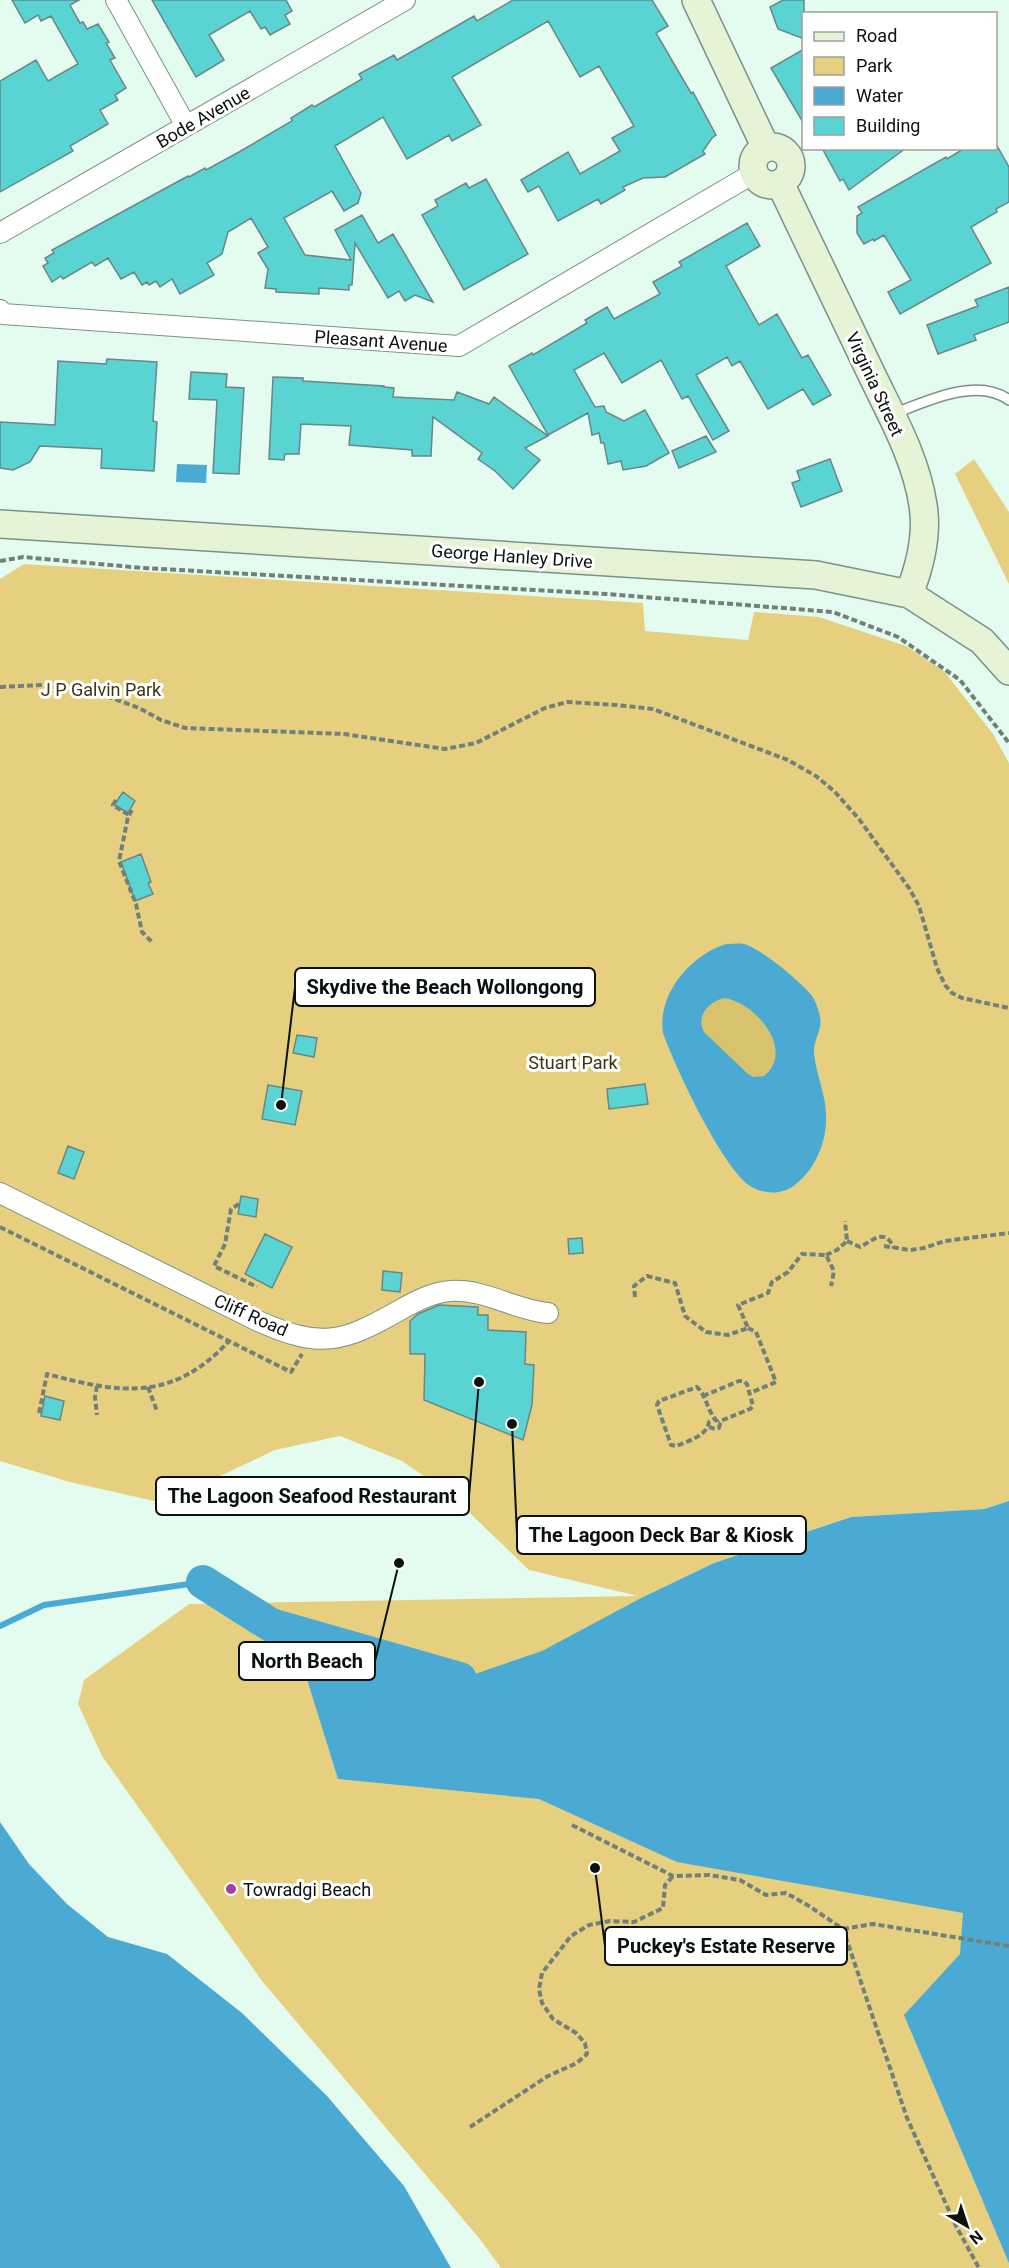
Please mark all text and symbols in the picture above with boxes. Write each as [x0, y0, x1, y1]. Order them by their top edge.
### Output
legend [802, 12, 997, 150]
text: Road [856, 25, 897, 46]
text: Park [856, 55, 893, 76]
street label: Bode Avenue [152, 82, 254, 152]
text: Water [856, 85, 903, 106]
text: Building [856, 115, 920, 136]
street label: Pleasant Avenue [314, 326, 448, 356]
street label: Virginia Street [842, 329, 908, 439]
street label: George Hanley Drive [431, 540, 593, 572]
park label: J P Galvin Park [41, 679, 162, 700]
callout: Skydive the Beach Wollongong [295, 968, 595, 1006]
text: Skydive the Beach Wollongong [307, 975, 583, 999]
park label: Stuart Park [528, 1052, 619, 1073]
street label: Cliff Road [211, 1289, 291, 1341]
callout: The Lagoon Seafood Restaurant [156, 1477, 469, 1515]
text: The Lagoon Seafood Restaurant [167, 1484, 457, 1508]
callout: The Lagoon Deck Bar & Kiosk [517, 1516, 806, 1554]
text: The Lagoon Deck Bar & Kiosk [528, 1523, 794, 1547]
callout: North Beach [239, 1642, 375, 1680]
text: North Beach [251, 1649, 363, 1673]
place label: Towradgi Beach [243, 1879, 371, 1900]
marker: Towradgi Beach [224, 1882, 238, 1896]
callout: Puckey's Estate Reserve [605, 1927, 847, 1965]
text: Puckey's Estate Reserve [617, 1934, 835, 1958]
north arrow [937, 2196, 997, 2256]
text: N [966, 2226, 986, 2248]

